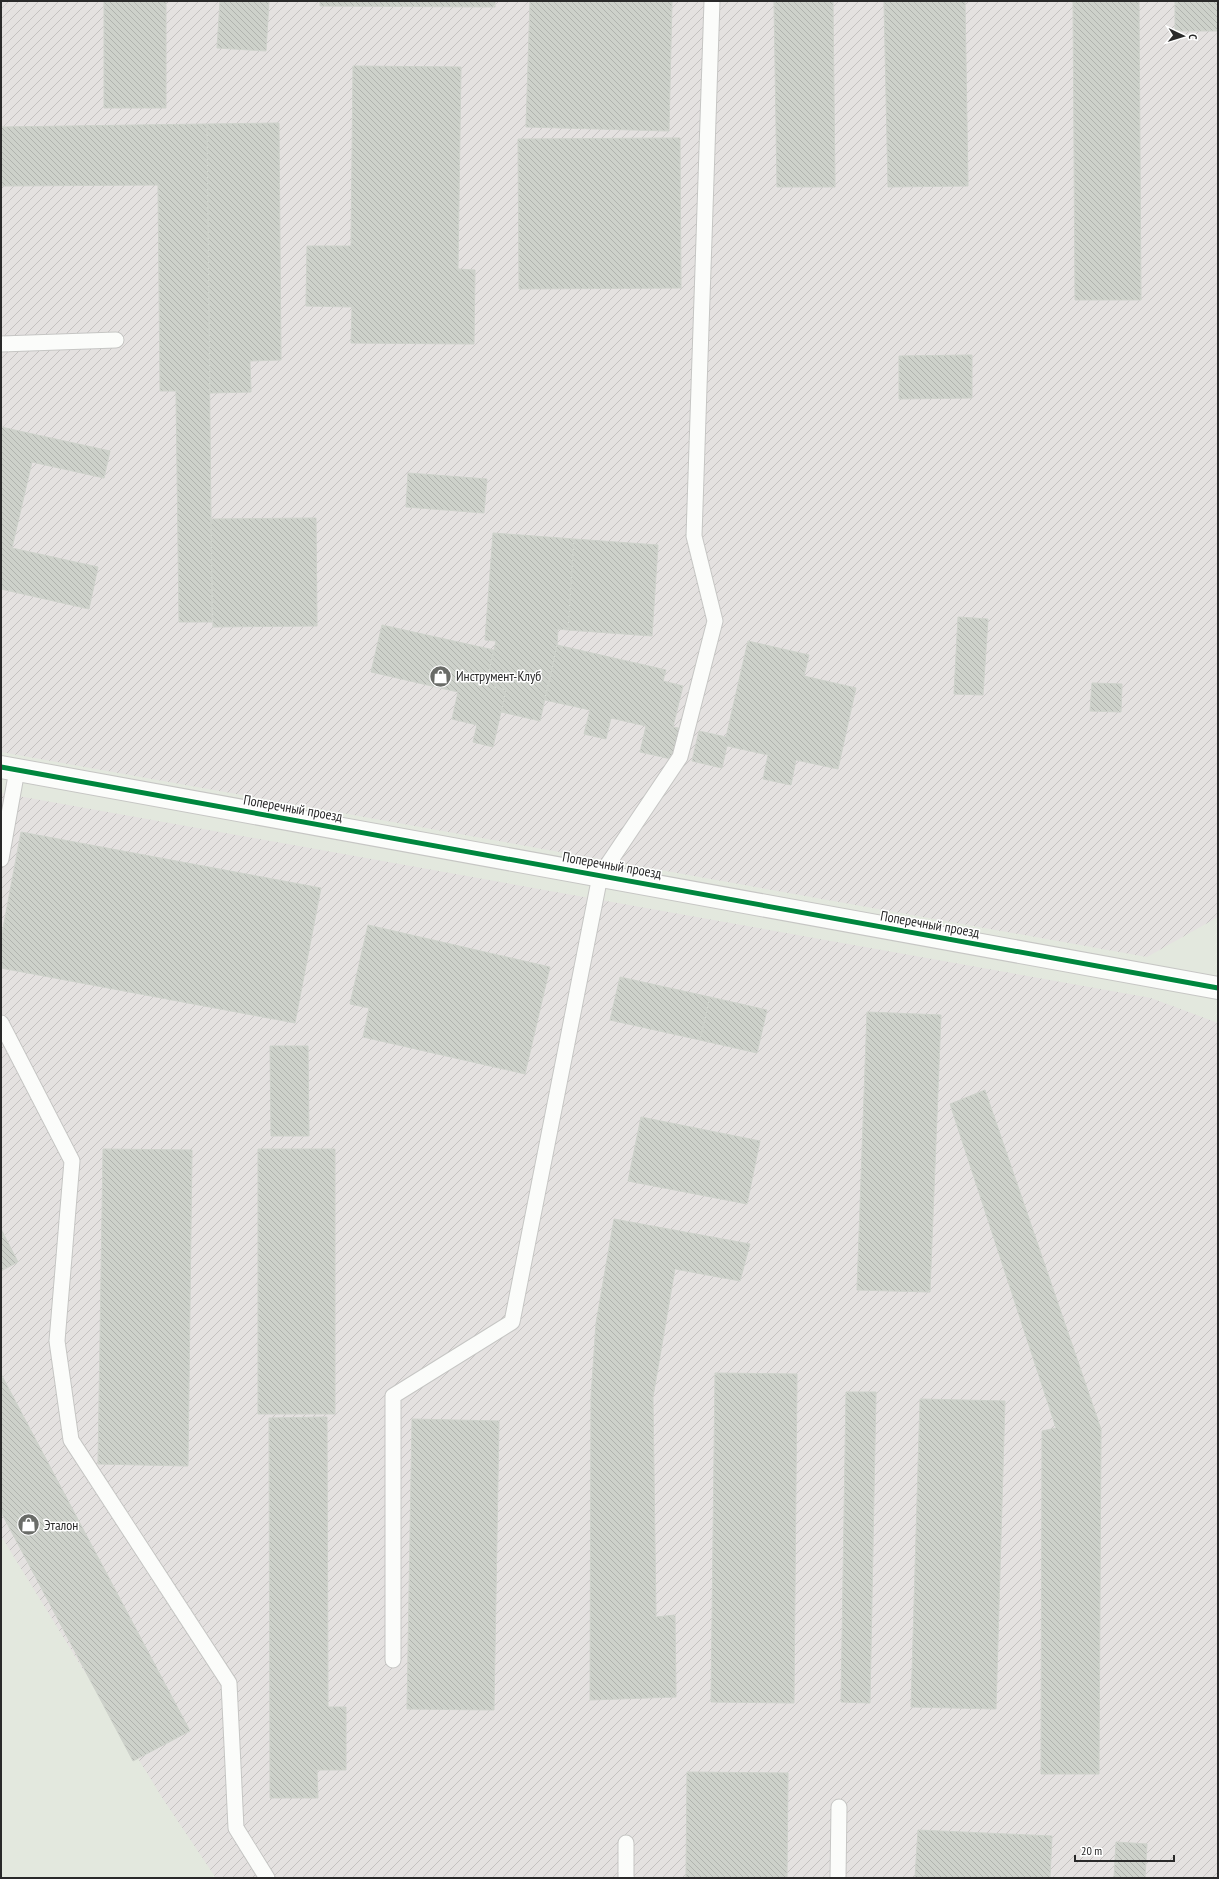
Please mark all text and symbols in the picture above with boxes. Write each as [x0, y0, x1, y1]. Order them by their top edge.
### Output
north arrow [1163, 16, 1203, 56]
text: С [1186, 34, 1200, 40]
shop icon: Инструмент-Клуб [428, 663, 454, 689]
place label: Инструмент-Клуб [456, 667, 541, 685]
street label: Поперечный проезд [242, 790, 344, 826]
street label: Поперечный проезд [561, 847, 663, 883]
street label: Поперечный проезд [879, 906, 981, 942]
shop icon: Эталон [16, 1512, 42, 1538]
place label: Эталон [44, 1516, 78, 1534]
scale bar [1075, 1837, 1174, 1863]
text: 20 m [1081, 1843, 1102, 1858]

